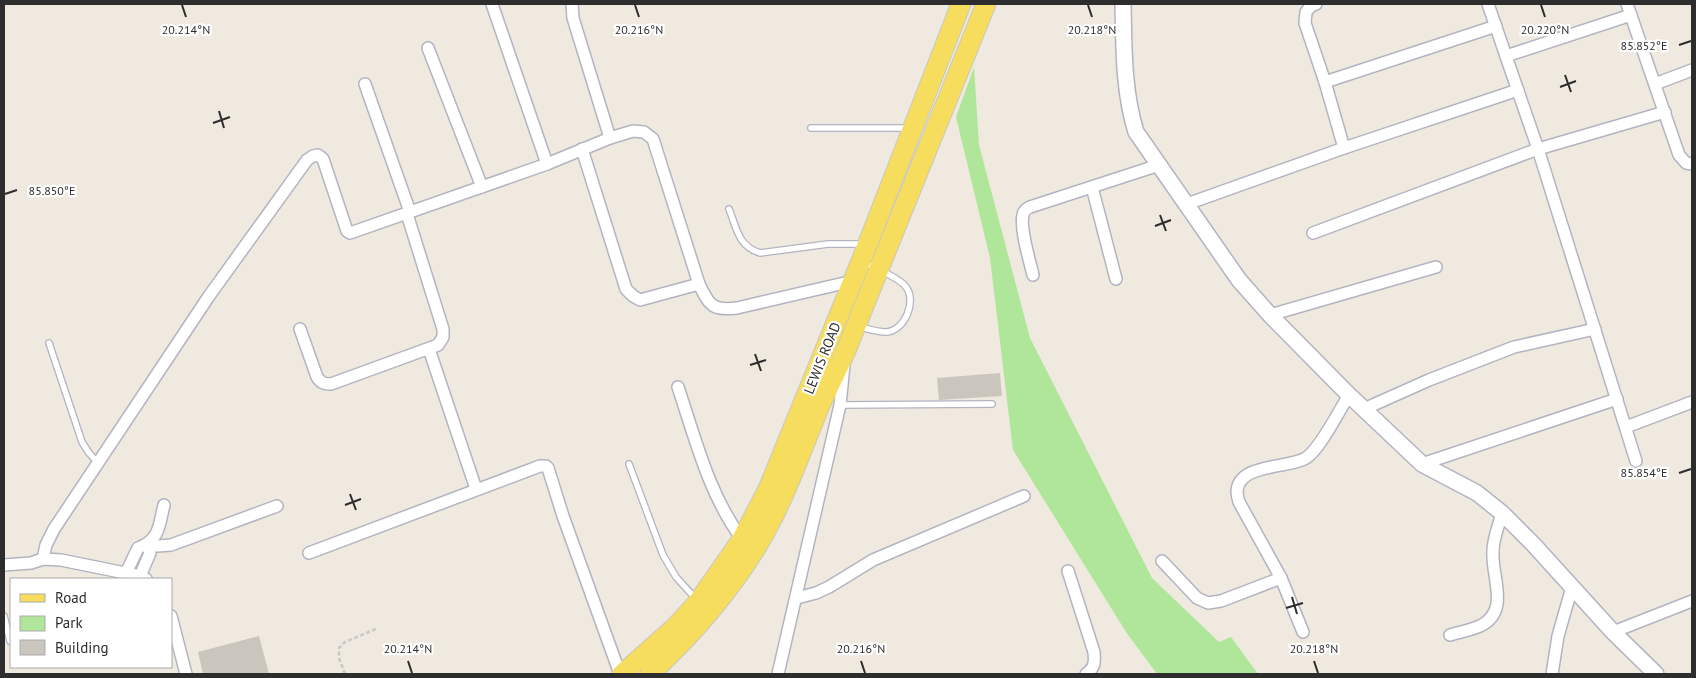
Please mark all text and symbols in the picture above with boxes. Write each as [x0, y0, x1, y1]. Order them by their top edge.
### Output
text: 20.214°N [162, 22, 210, 37]
text: 20.216°N [615, 22, 663, 37]
text: 20.218°N [1068, 22, 1116, 37]
text: 20.220°N [1521, 22, 1569, 37]
text: 85.852°E [1621, 38, 1667, 53]
text: 85.850°E [29, 183, 75, 198]
street label: LEWIS ROAD [799, 319, 845, 397]
text: 85.854°E [1621, 465, 1667, 480]
legend [10, 578, 172, 668]
text: Road [55, 588, 87, 607]
text: Park [55, 613, 83, 632]
text: Building [55, 638, 109, 657]
text: 20.214°N [384, 641, 432, 656]
text: 20.216°N [837, 641, 885, 656]
text: 20.218°N [1290, 641, 1338, 656]

